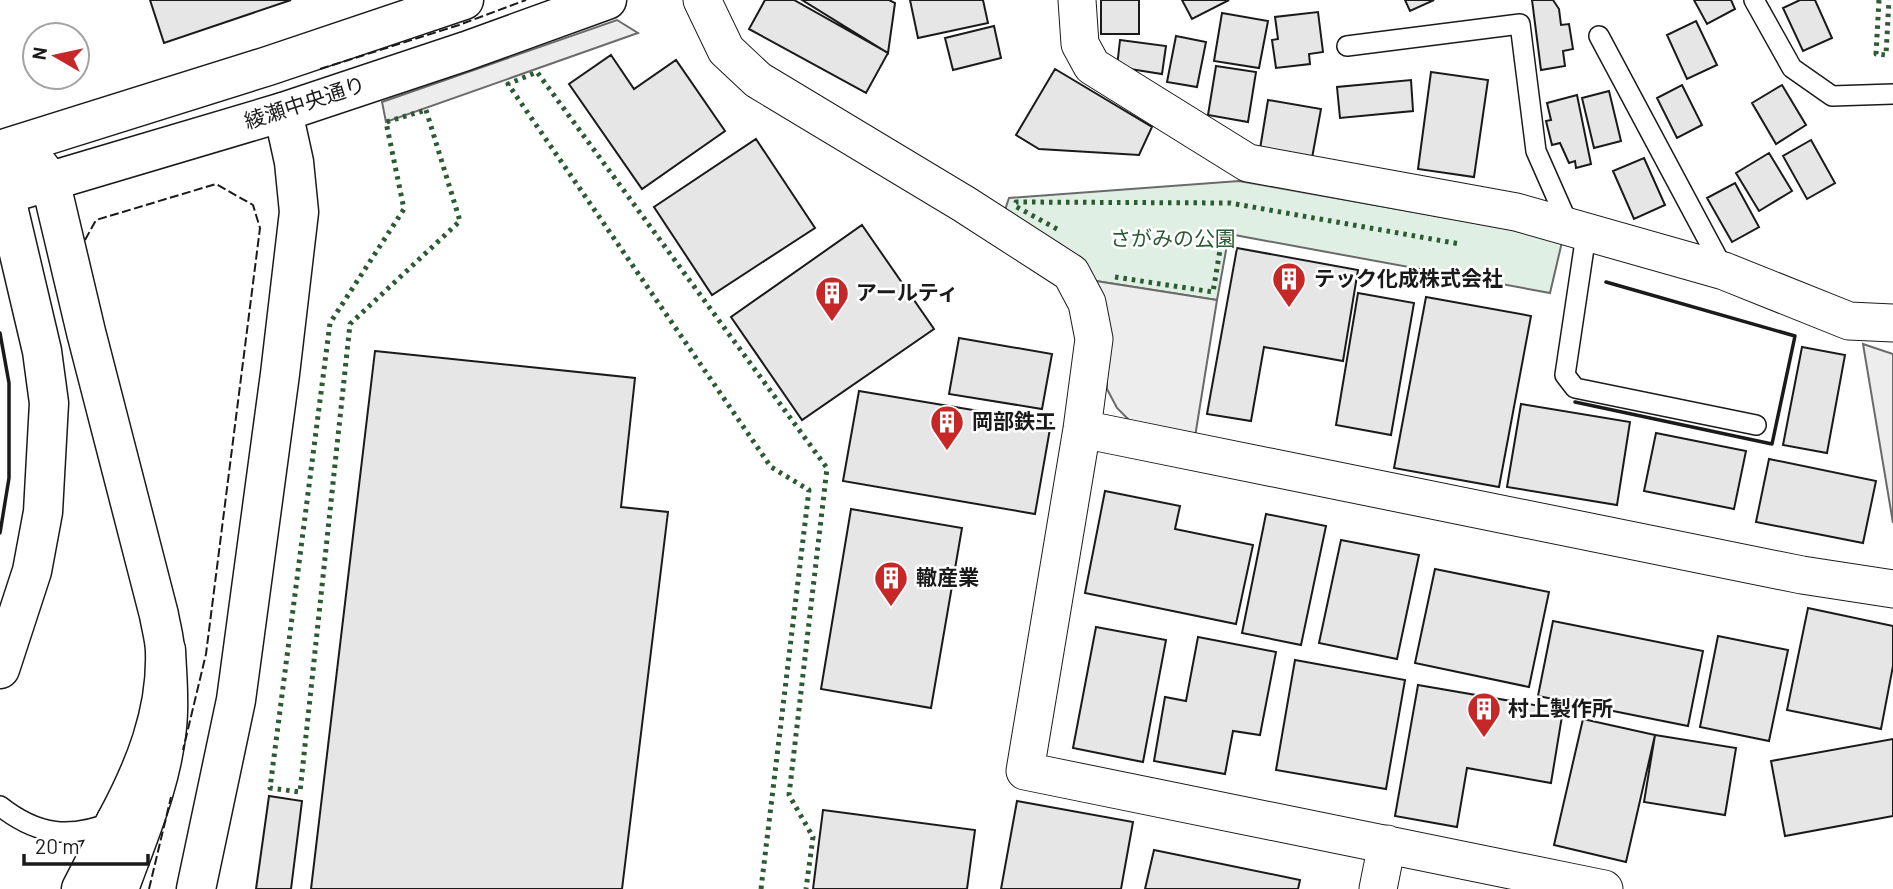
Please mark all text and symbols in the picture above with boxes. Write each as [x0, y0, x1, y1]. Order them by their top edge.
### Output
north arrow [21, 21, 91, 91]
text: N [26, 45, 51, 61]
street label: 綾瀬中央通り [241, 70, 368, 133]
park label: さがみの公園 [1110, 225, 1236, 250]
building icon: テック化成株式会社 [1270, 260, 1308, 309]
place label: テック化成株式会社 [1314, 265, 1503, 290]
building icon: アールティ [813, 274, 851, 323]
place label: アールティ [856, 279, 958, 304]
building icon: 岡部鉄工 [928, 403, 966, 452]
place label: 岡部鉄工 [972, 408, 1056, 433]
building icon: 轍産業 [872, 559, 910, 608]
place label: 轍産業 [916, 564, 979, 589]
building icon: 村上製作所 [1465, 690, 1503, 739]
place label: 村上製作所 [1508, 695, 1613, 720]
scale bar [24, 822, 149, 866]
text: 20 m [35, 833, 80, 858]

